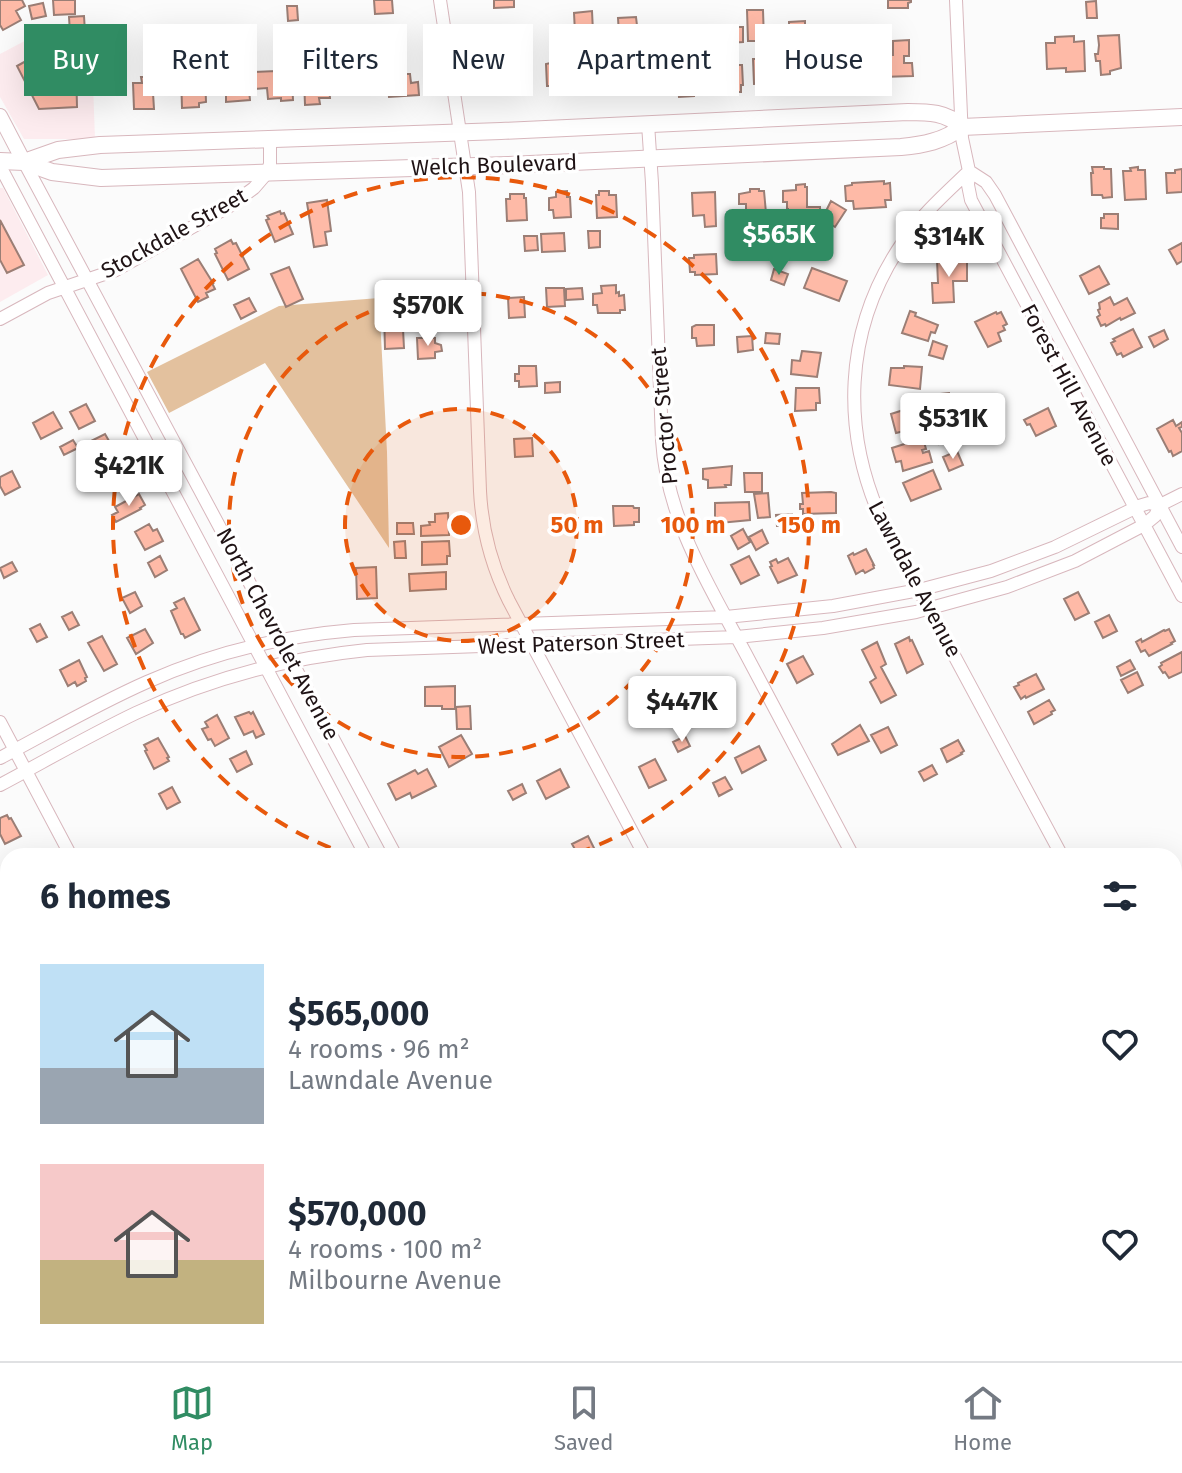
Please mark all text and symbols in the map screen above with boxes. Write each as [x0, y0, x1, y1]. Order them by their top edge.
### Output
chip: Buy [24, 24, 127, 96]
chip: Rent [143, 24, 257, 96]
chip: Filters [273, 24, 407, 96]
chip: New [423, 24, 533, 96]
chip: Apartment [549, 24, 739, 96]
chip: House [755, 24, 892, 96]
street label: Welch Boulevard [410, 149, 578, 181]
street label: Stockdale Street [96, 182, 252, 284]
pin: $565K [723, 209, 835, 277]
pin: $314K [893, 211, 1005, 279]
text: $565K [742, 219, 816, 250]
text: $314K [914, 221, 984, 252]
pin: $570K [372, 280, 484, 348]
text: $570K [392, 290, 464, 321]
street label: Forest Hill Avenue [1015, 299, 1123, 471]
street label: Proctor Street [645, 346, 683, 486]
pin: $531K [897, 393, 1009, 461]
text: $531K [918, 403, 988, 434]
pin: $421K [73, 440, 185, 508]
text: $421K [94, 450, 164, 481]
street label: Lawndale Avenue [862, 496, 968, 662]
centre of rings [447, 511, 475, 539]
text: 50 m [551, 511, 603, 539]
text: 100 m [660, 511, 726, 539]
text: 150 m [777, 511, 841, 539]
street label: North Chevrolet Avenue [211, 523, 345, 745]
street label: West Paterson Street [477, 626, 685, 660]
pin: $447K [626, 676, 738, 744]
text: $447K [646, 686, 718, 717]
icon: filters [1098, 874, 1142, 918]
text: 6 homes [40, 876, 171, 917]
text: $565,000 [288, 993, 429, 1034]
icon: home [104, 996, 200, 1092]
icon: heart [1098, 1022, 1142, 1066]
text: 4 rooms · 96 m² [288, 1034, 470, 1065]
text: Lawndale Avenue [288, 1065, 493, 1096]
text: $570,000 [288, 1193, 427, 1234]
icon: home [104, 1196, 200, 1292]
icon: heart [1098, 1222, 1142, 1266]
text: 4 rooms · 100 m² [288, 1234, 483, 1265]
text: Milbourne Avenue [288, 1265, 502, 1296]
tab: Map [170, 1381, 214, 1456]
tab: Saved [554, 1381, 613, 1456]
tab: Home [953, 1381, 1012, 1456]

